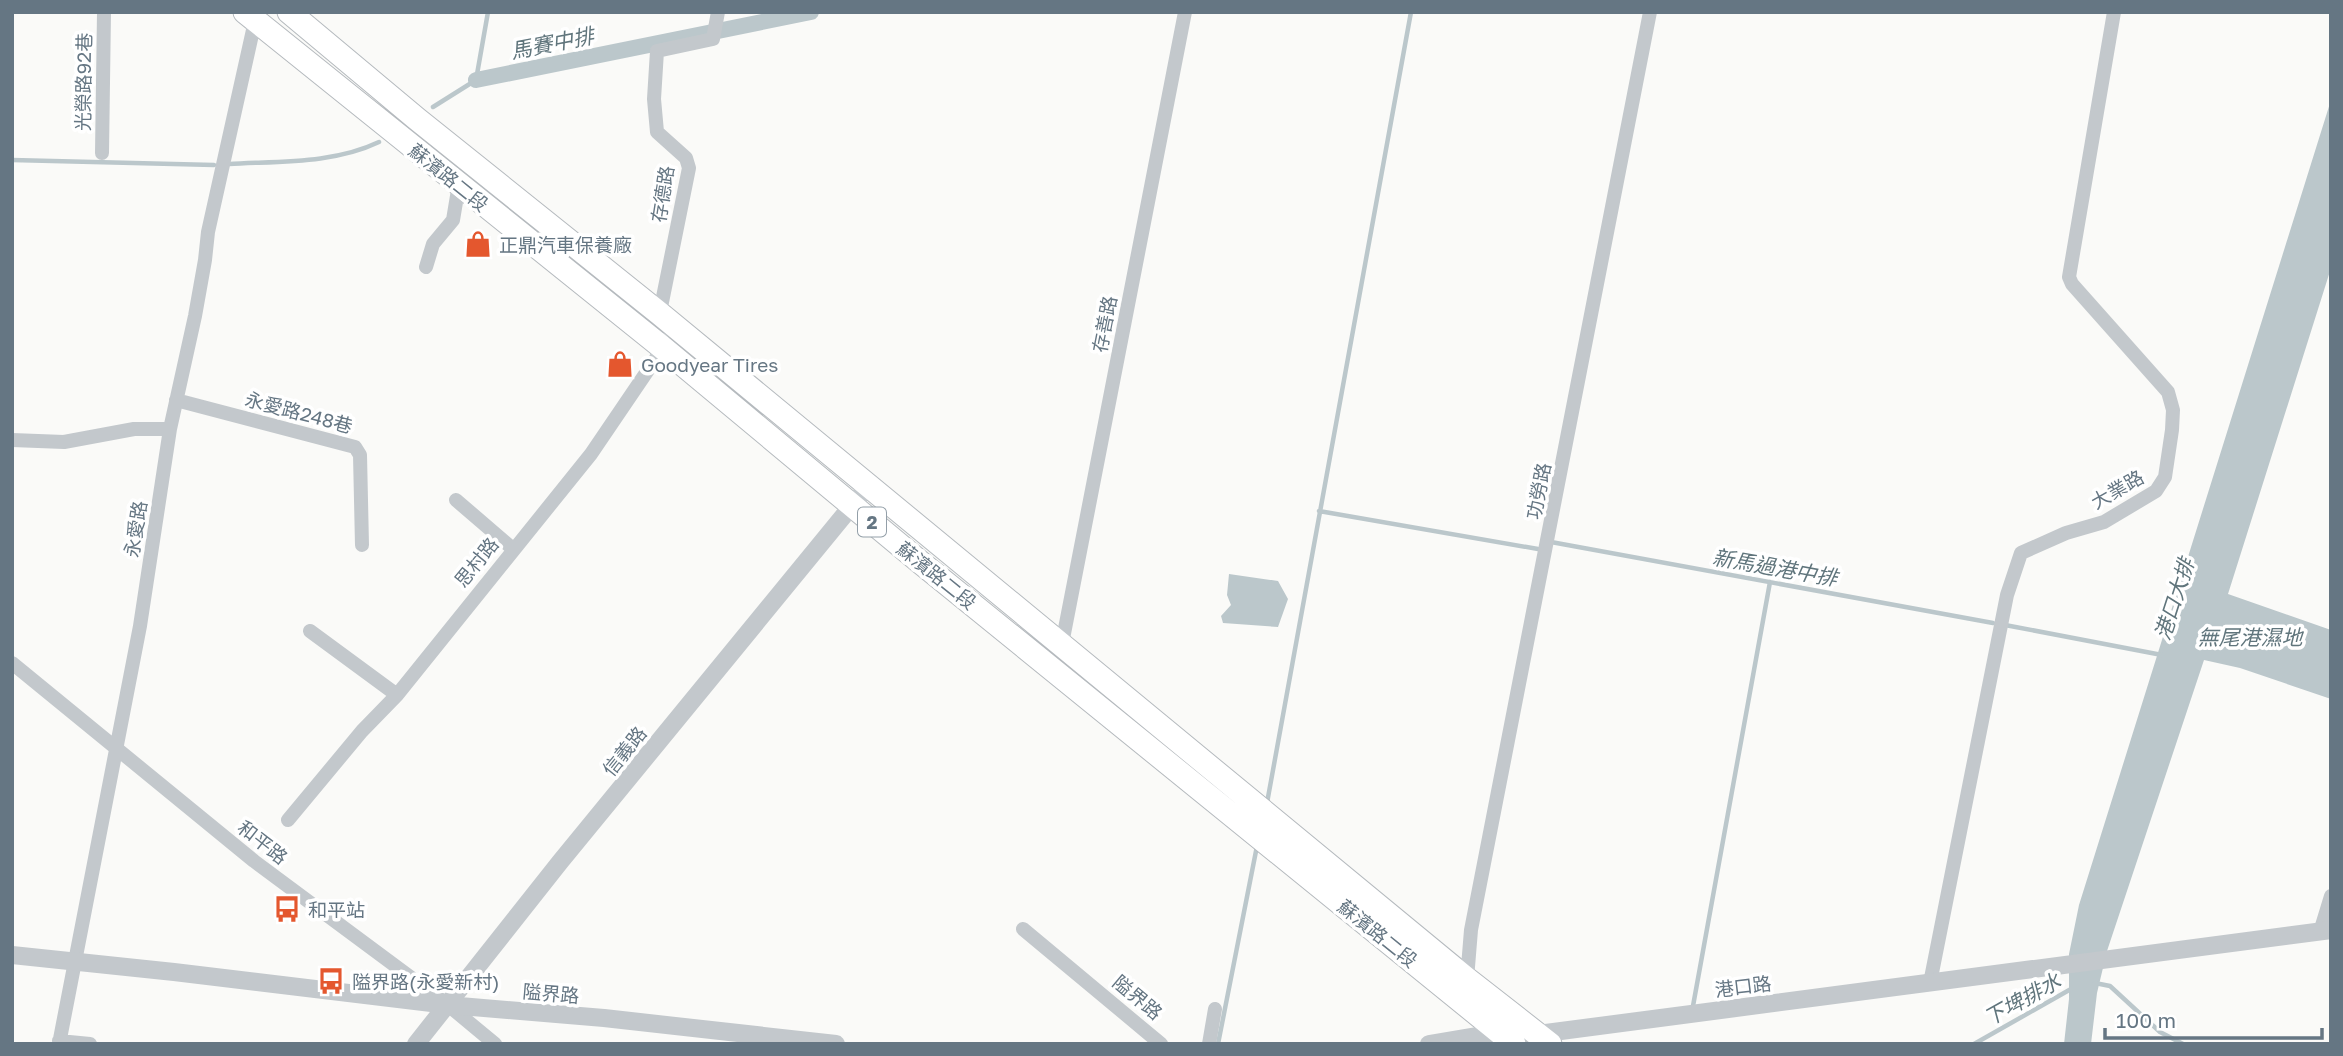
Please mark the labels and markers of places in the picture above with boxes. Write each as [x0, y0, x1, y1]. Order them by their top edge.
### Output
shop icon: 正鼎汽車保養廠 [463, 229, 493, 259]
place label: 正鼎汽車保養廠 [499, 233, 632, 256]
shop icon: Goodyear Tires [605, 349, 635, 379]
place label: Goodyear Tires [641, 353, 778, 376]
bus stop icon: 和平站 [272, 894, 302, 924]
place label: 和平站 [308, 898, 365, 921]
bus stop icon: 隘界路(永愛新村) [316, 966, 346, 996]
place label: 隘界路(永愛新村) [352, 970, 499, 993]

